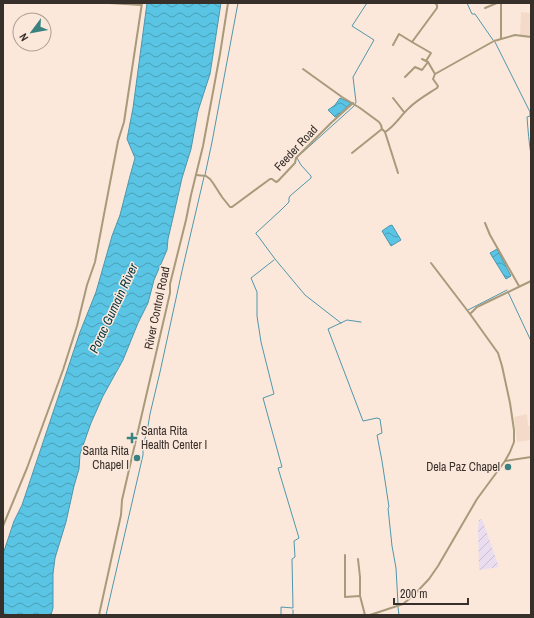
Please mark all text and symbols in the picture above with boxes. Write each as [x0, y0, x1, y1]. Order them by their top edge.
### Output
north arrow [12, 12, 52, 52]
text: N [16, 31, 31, 44]
street label: Feeder Road [271, 122, 321, 174]
water label: Porac Gumain River [85, 260, 142, 356]
street label: River Control Road [140, 265, 174, 351]
place label: Santa Rita Health Center I [141, 423, 207, 453]
marker: Santa Rita Health Center I [126, 432, 138, 444]
place label: Santa Rita Chapel I [82, 443, 130, 473]
marker: Santa Rita Chapel I [132, 453, 142, 463]
place label: Dela Paz Chapel [426, 459, 500, 475]
marker: Dela Paz Chapel [503, 462, 513, 472]
scale bar [394, 580, 468, 606]
text: 200 m [400, 586, 427, 602]

